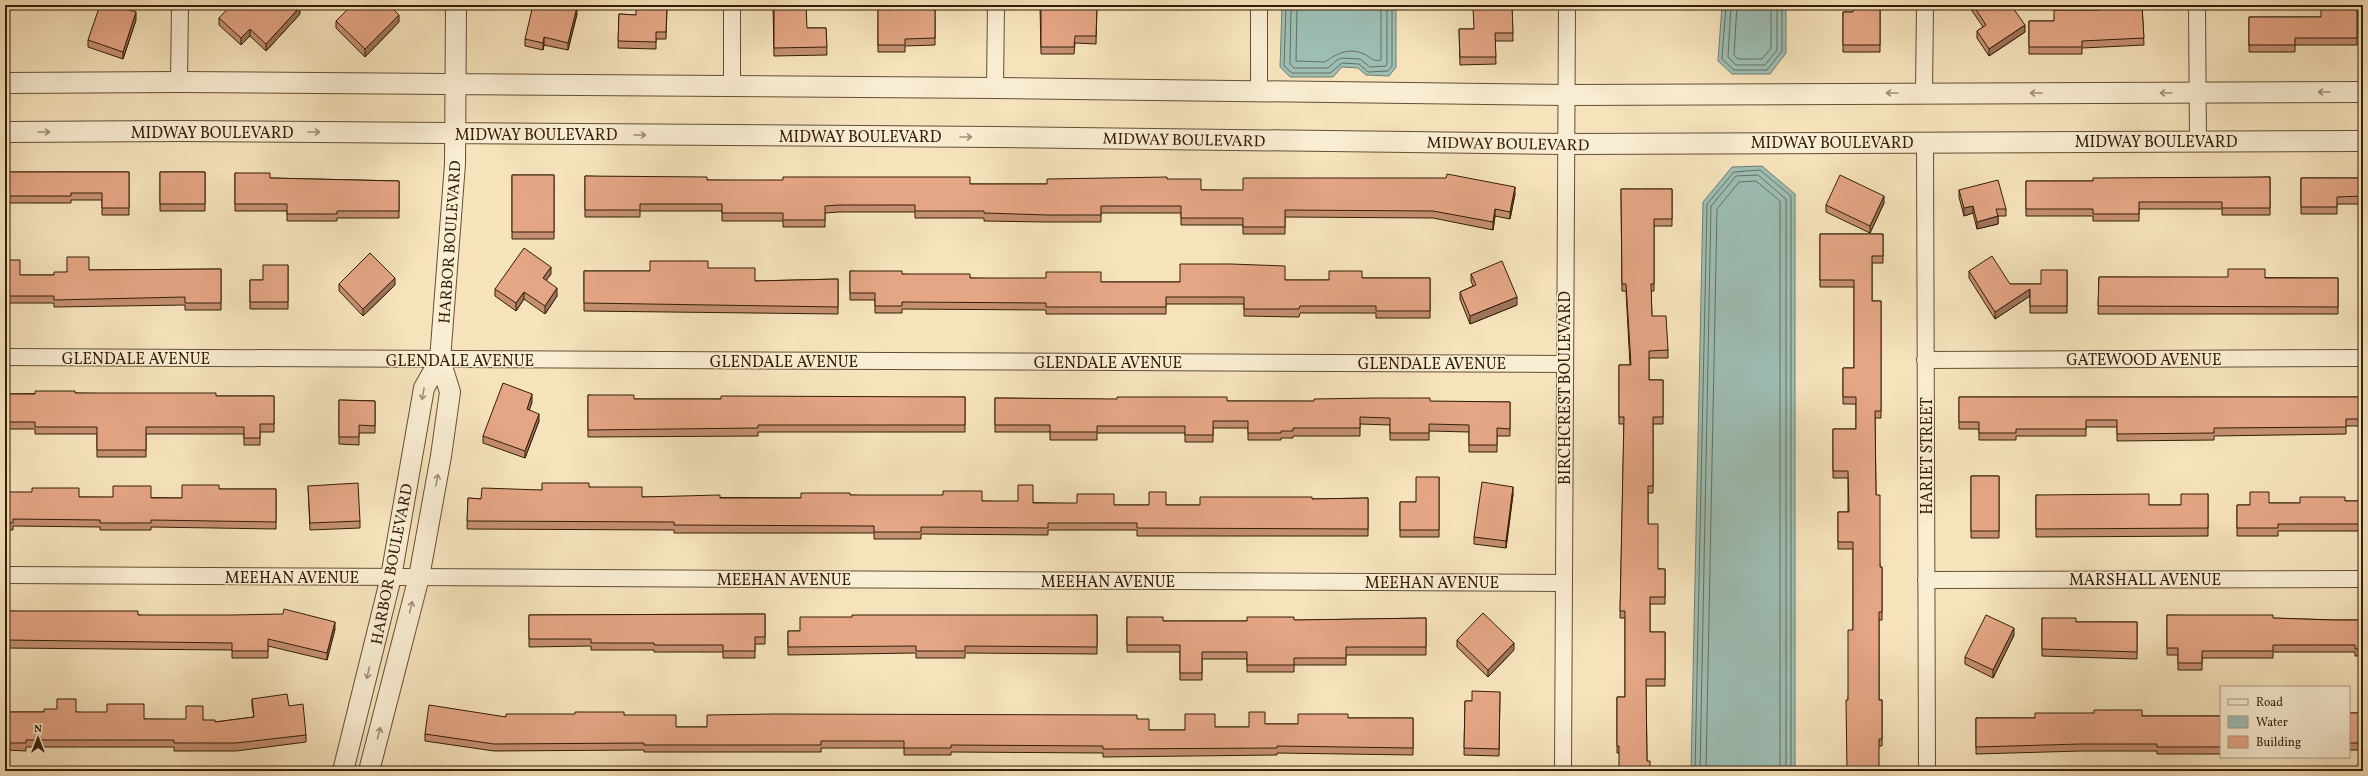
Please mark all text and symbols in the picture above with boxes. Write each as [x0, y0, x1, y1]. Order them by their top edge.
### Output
one-way arrow [2318, 88, 2331, 96]
one-way arrow [1886, 89, 1899, 97]
one-way arrow [2030, 89, 2043, 97]
one-way arrow [2160, 89, 2173, 97]
street label: MIDWAY BOULEVARD [131, 123, 294, 145]
street label: MIDWAY BOULEVARD [455, 125, 618, 147]
street label: MIDWAY BOULEVARD [779, 127, 942, 149]
one-way arrow [37, 128, 50, 136]
one-way arrow [307, 128, 320, 136]
street label: MIDWAY BOULEVARD [1102, 129, 1266, 153]
one-way arrow [633, 131, 646, 138]
street label: MIDWAY BOULEVARD [2075, 132, 2238, 154]
one-way arrow [959, 133, 972, 141]
street label: MIDWAY BOULEVARD [1426, 133, 1590, 157]
street label: MIDWAY BOULEVARD [1751, 133, 1914, 155]
street label: HARBOR BOULEVARD [434, 160, 468, 324]
street label: BIRCHCREST BOULEVARD [1555, 291, 1577, 485]
street label: GLENDALE AVENUE [62, 349, 210, 371]
street label: GATEWOOD AVENUE [2066, 350, 2222, 372]
street label: GLENDALE AVENUE [386, 351, 534, 373]
street label: GLENDALE AVENUE [710, 352, 858, 374]
street label: GLENDALE AVENUE [1034, 353, 1182, 375]
street label: GLENDALE AVENUE [1358, 354, 1506, 376]
one-way arrow [419, 388, 427, 401]
street label: HARIET STREET [1917, 397, 1939, 515]
one-way arrow [433, 474, 441, 487]
street label: HARBOR BOULEVARD [367, 482, 419, 647]
street label: MEEHAN AVENUE [225, 568, 359, 590]
street label: MEEHAN AVENUE [717, 570, 851, 592]
street label: MARSHALL AVENUE [2069, 570, 2221, 592]
street label: MEEHAN AVENUE [1041, 572, 1175, 594]
street label: MEEHAN AVENUE [1365, 573, 1499, 595]
one-way arrow [408, 601, 416, 614]
one-way arrow [364, 666, 372, 679]
legend [2220, 686, 2350, 758]
text: Road [2256, 695, 2283, 711]
text: Water [2256, 715, 2288, 731]
north arrow [18, 718, 58, 758]
text: N [34, 722, 42, 737]
one-way arrow [376, 727, 383, 740]
text: Building [2256, 735, 2301, 751]

